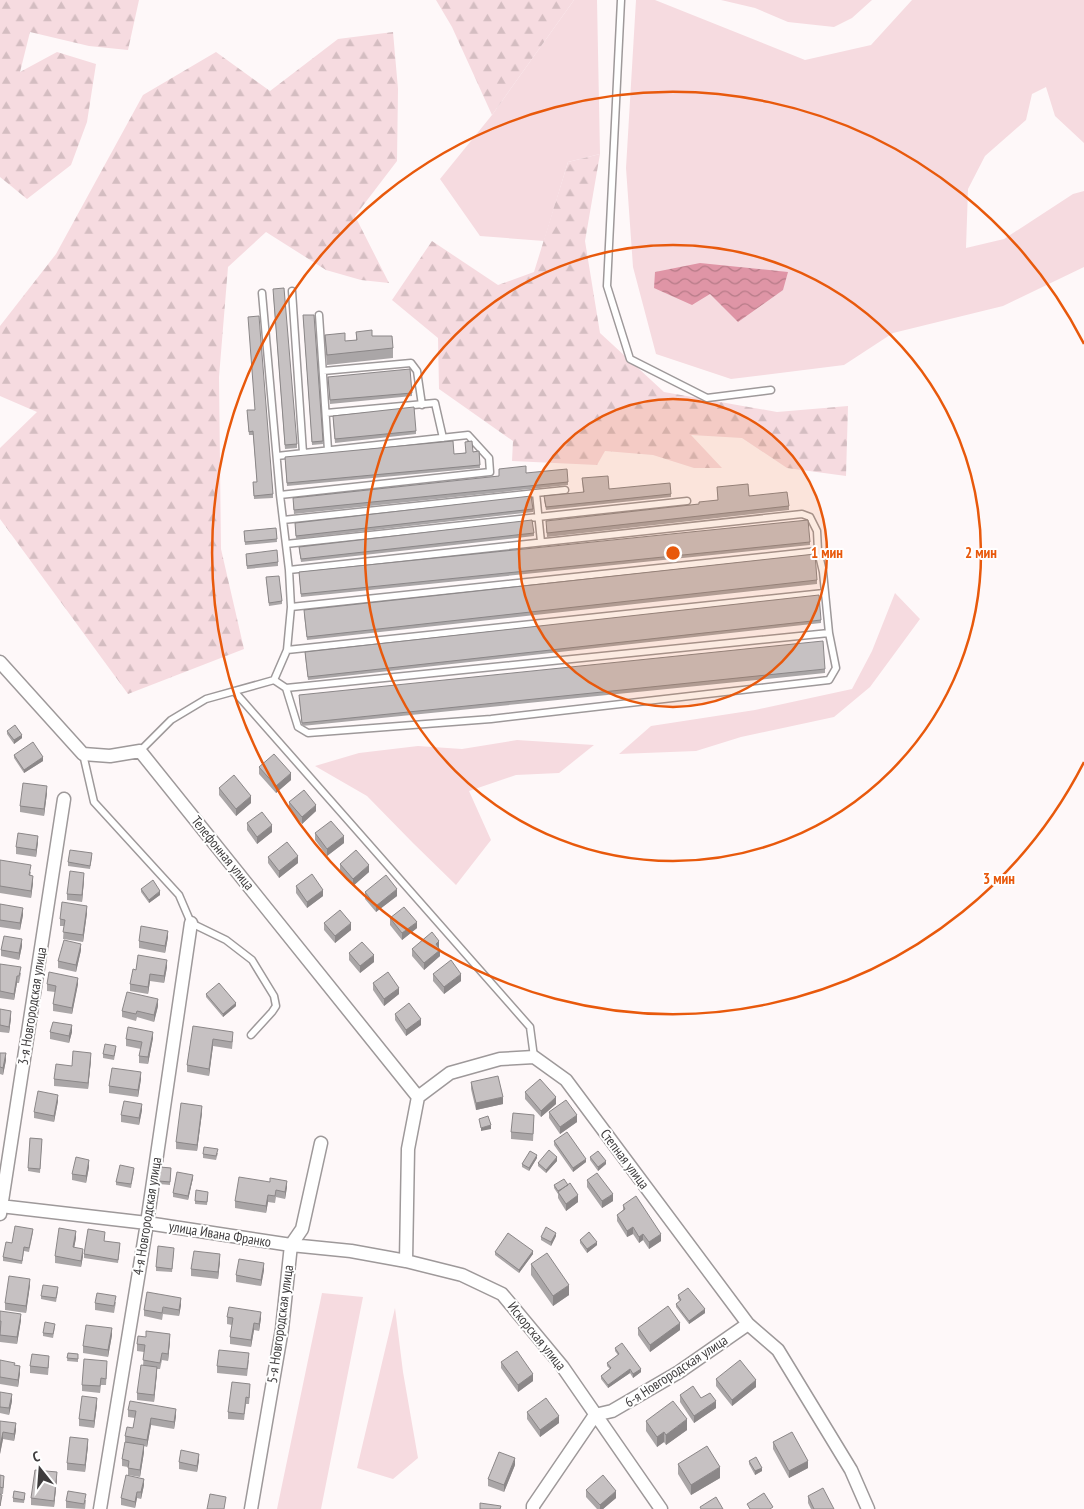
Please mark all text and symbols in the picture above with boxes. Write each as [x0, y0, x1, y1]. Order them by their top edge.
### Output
text: 1 мин [811, 543, 843, 562]
text: 2 мин [965, 543, 997, 562]
centre of rings [664, 544, 682, 562]
street label: Телефонная улица [188, 812, 258, 894]
text: 3 мин [983, 869, 1015, 888]
street label: 3-я Новгородская улица [14, 946, 50, 1066]
street label: Степная улица [597, 1125, 653, 1193]
street label: 4-я Новгородская улица [129, 1156, 165, 1276]
street label: улица Ивана Франко [168, 1217, 272, 1251]
street label: 5-я Новгородская улица [263, 1264, 297, 1384]
street label: Искорская улица [504, 1298, 570, 1374]
street label: 6-я Новгородская улица [621, 1331, 731, 1411]
north arrow [15, 1444, 65, 1494]
text: С [31, 1447, 42, 1466]

